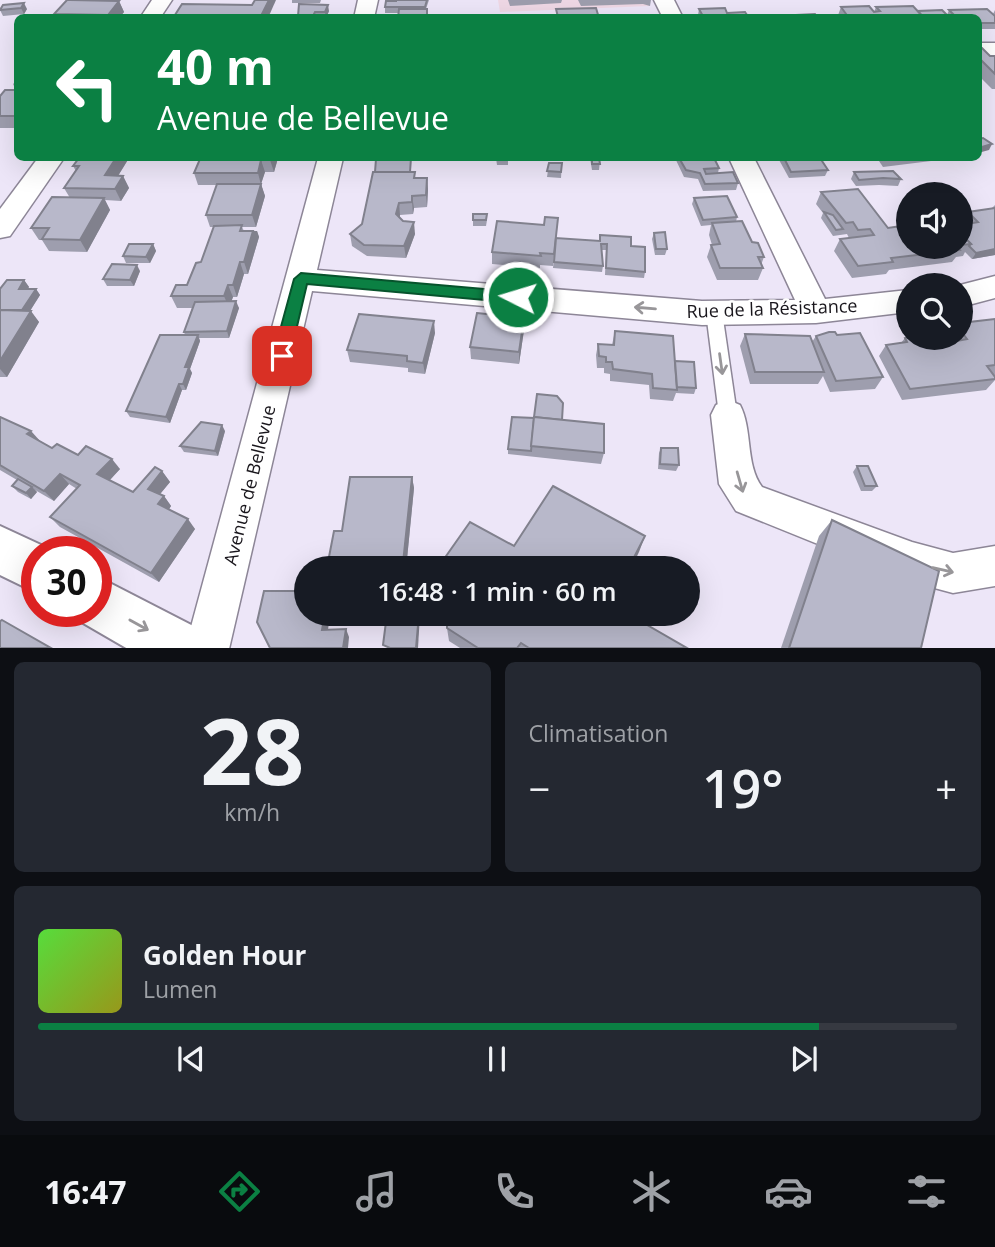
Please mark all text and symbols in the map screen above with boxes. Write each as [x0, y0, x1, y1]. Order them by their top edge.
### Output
text: 40 m [157, 33, 274, 99]
icon: left [42, 42, 133, 133]
text: Avenue de Bellevue [157, 96, 449, 139]
map controls [896, 182, 973, 350]
button: sound [896, 182, 973, 259]
position arrow [481, 260, 555, 334]
button: search [896, 273, 973, 350]
street label: Rue de la Résistance [686, 293, 858, 323]
one-way arrow [634, 301, 657, 314]
pin [252, 326, 312, 386]
icon: arrive [263, 337, 301, 375]
one-way arrow [715, 352, 728, 374]
street label: Avenue de Bellevue [217, 402, 281, 568]
one-way arrow [734, 470, 747, 492]
speed limit sign: 30 [21, 536, 112, 627]
one-way arrow [932, 564, 954, 577]
text: 16:48 · 1 min · 60 m [377, 573, 617, 609]
one-way arrow [129, 618, 149, 632]
text: 28 [200, 688, 304, 812]
text: Climatisation [529, 717, 668, 749]
text: 19° [702, 752, 784, 823]
text: − [529, 762, 550, 814]
text: + [935, 762, 957, 814]
text: km/h [224, 796, 280, 828]
text: Golden Hour [143, 937, 306, 973]
text: Lumen [143, 973, 217, 1005]
icon: previous [172, 1040, 210, 1078]
icon: pause [478, 1040, 516, 1078]
icon: next [785, 1040, 823, 1078]
icon: directions [215, 1167, 264, 1216]
icon: music [352, 1167, 401, 1216]
icon: phone [490, 1167, 539, 1216]
icon: climate [627, 1167, 676, 1216]
icon: car [764, 1167, 813, 1216]
icon: filters [902, 1167, 951, 1216]
text: 16:47 [44, 1170, 127, 1213]

